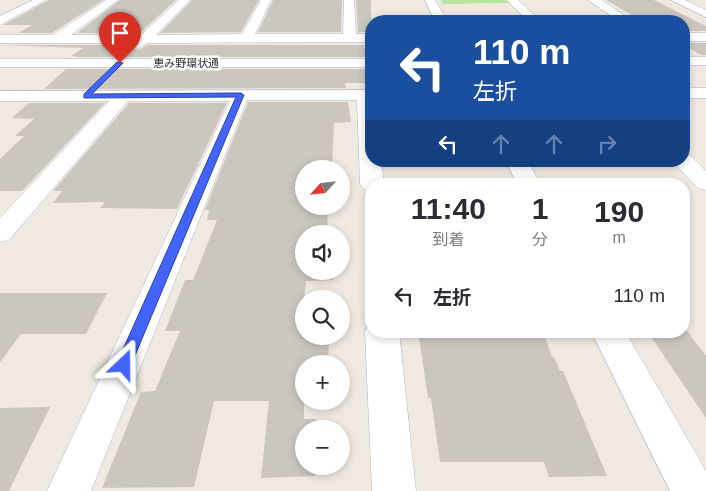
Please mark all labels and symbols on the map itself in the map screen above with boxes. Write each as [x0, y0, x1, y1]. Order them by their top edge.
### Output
pin [99, 12, 141, 63]
street label: 恵み野環状通 [153, 57, 219, 69]
north arrow [295, 160, 350, 215]
position arrow [97, 338, 149, 390]

